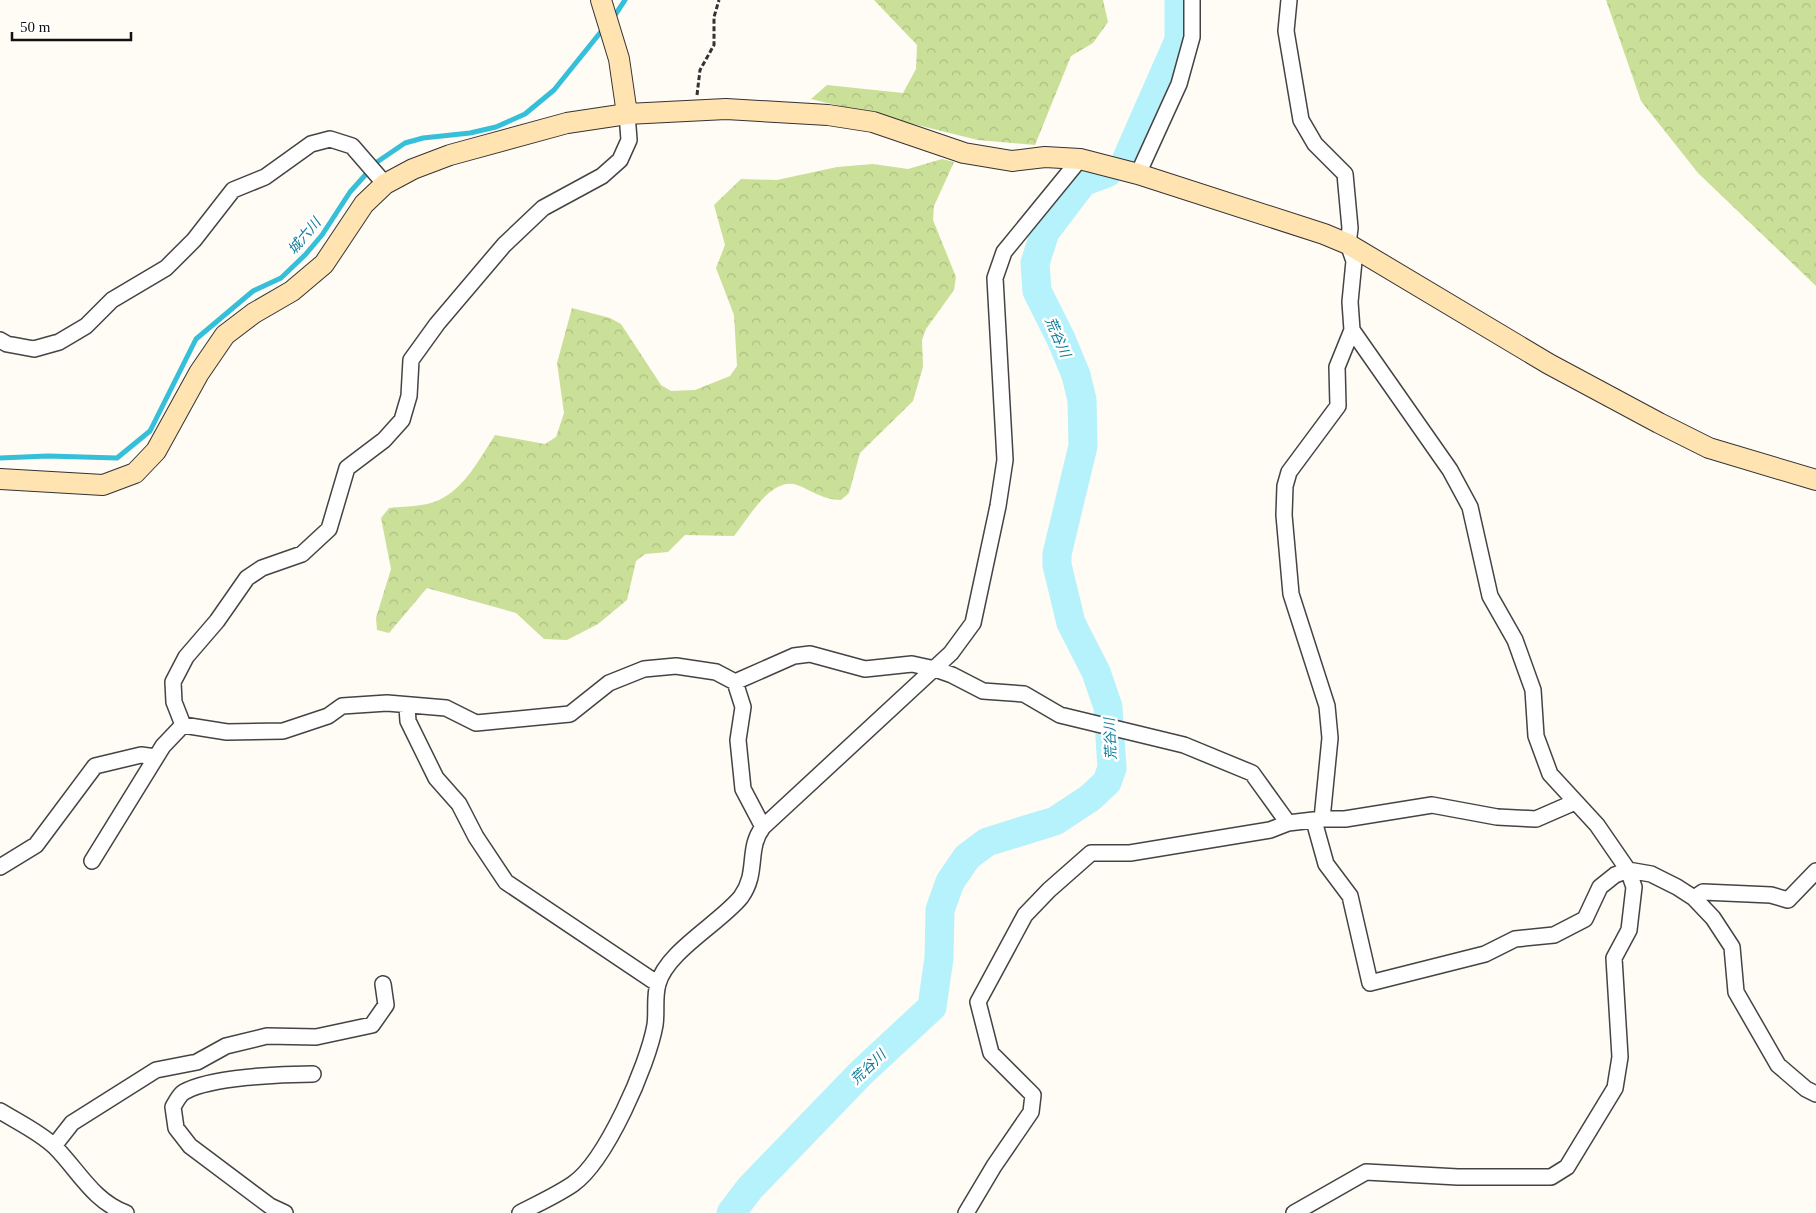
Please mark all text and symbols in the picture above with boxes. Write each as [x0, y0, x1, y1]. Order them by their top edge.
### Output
scale bar [12, 10, 131, 42]
text: 50 m [20, 19, 51, 35]
water label: 城六川 [285, 214, 325, 257]
water label: 荒谷川 [1042, 315, 1074, 361]
water label: 荒谷川 [1102, 716, 1119, 760]
water label: 荒谷川 [848, 1046, 890, 1087]

